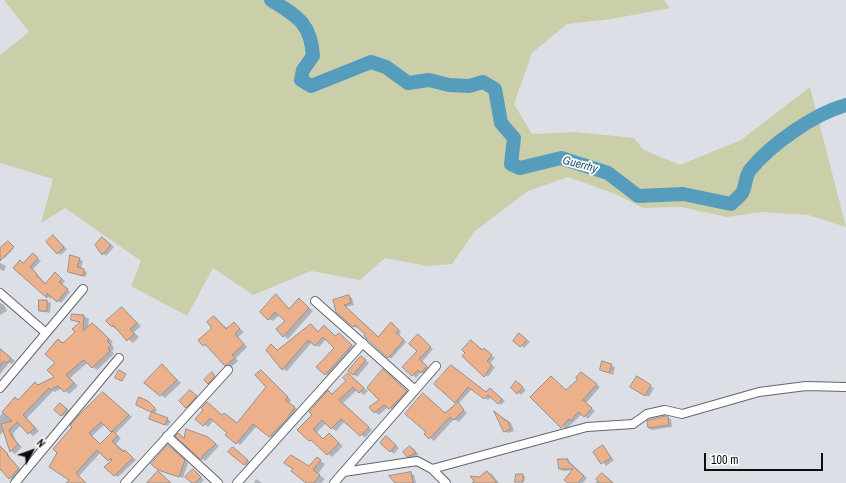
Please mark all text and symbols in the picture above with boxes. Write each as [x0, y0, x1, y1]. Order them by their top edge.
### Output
water label: Guerrhy [561, 153, 599, 177]
north arrow [12, 431, 52, 471]
text: N [34, 436, 48, 450]
scale bar [706, 445, 825, 471]
text: 100 m [711, 452, 738, 468]

